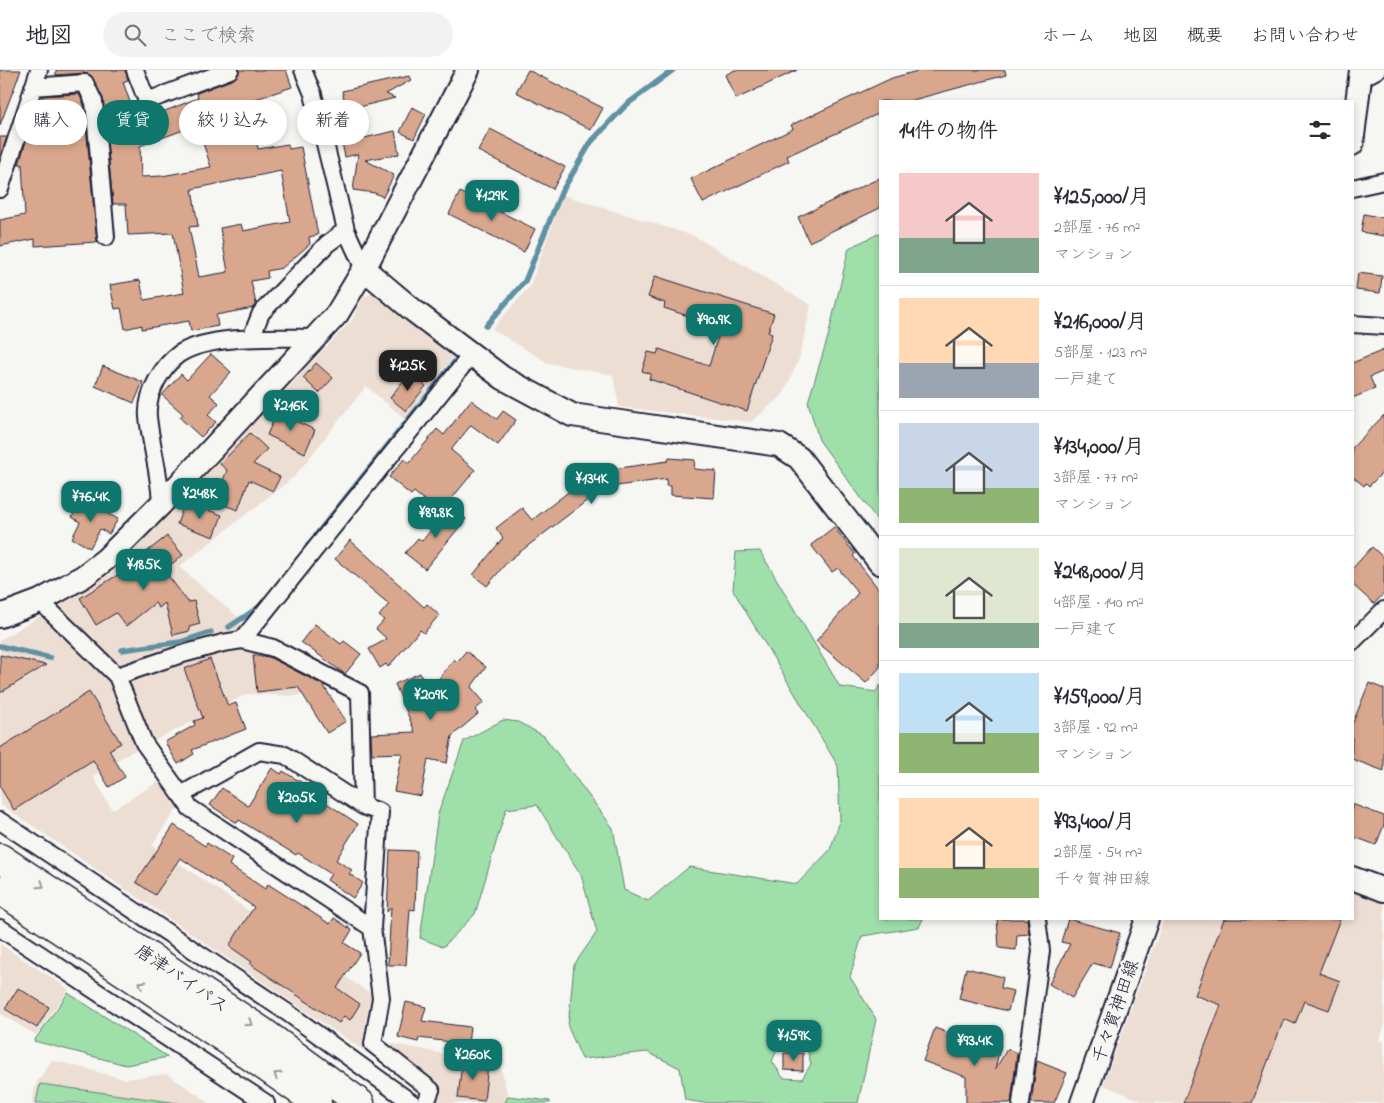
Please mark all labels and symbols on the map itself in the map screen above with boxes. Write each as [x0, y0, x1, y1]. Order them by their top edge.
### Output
pin: ¥129K [457, 180, 527, 222]
pin: ¥90.9K [673, 304, 755, 346]
pin: ¥125K [373, 350, 443, 392]
pin: ¥216K [256, 390, 326, 432]
pin: ¥134K [557, 462, 627, 505]
pin: ¥248K [165, 478, 235, 520]
pin: ¥76.4K [50, 480, 132, 523]
pin: ¥89.8K [395, 496, 477, 539]
pin: ¥185K [109, 548, 179, 591]
pin: ¥209K [396, 678, 466, 721]
pin: ¥205K [262, 782, 332, 824]
one-way arrow [35, 878, 44, 888]
street label: 唐津バイパス [129, 939, 233, 1021]
street label: 千々賀神田線 [1087, 956, 1147, 1067]
one-way arrow [139, 981, 148, 990]
one-way arrow [243, 1017, 253, 1026]
pin: ¥159K [759, 1020, 829, 1062]
pin: ¥93.4K [934, 1024, 1016, 1067]
pin: ¥260K [438, 1038, 508, 1081]
one-way arrow [273, 1072, 283, 1081]

